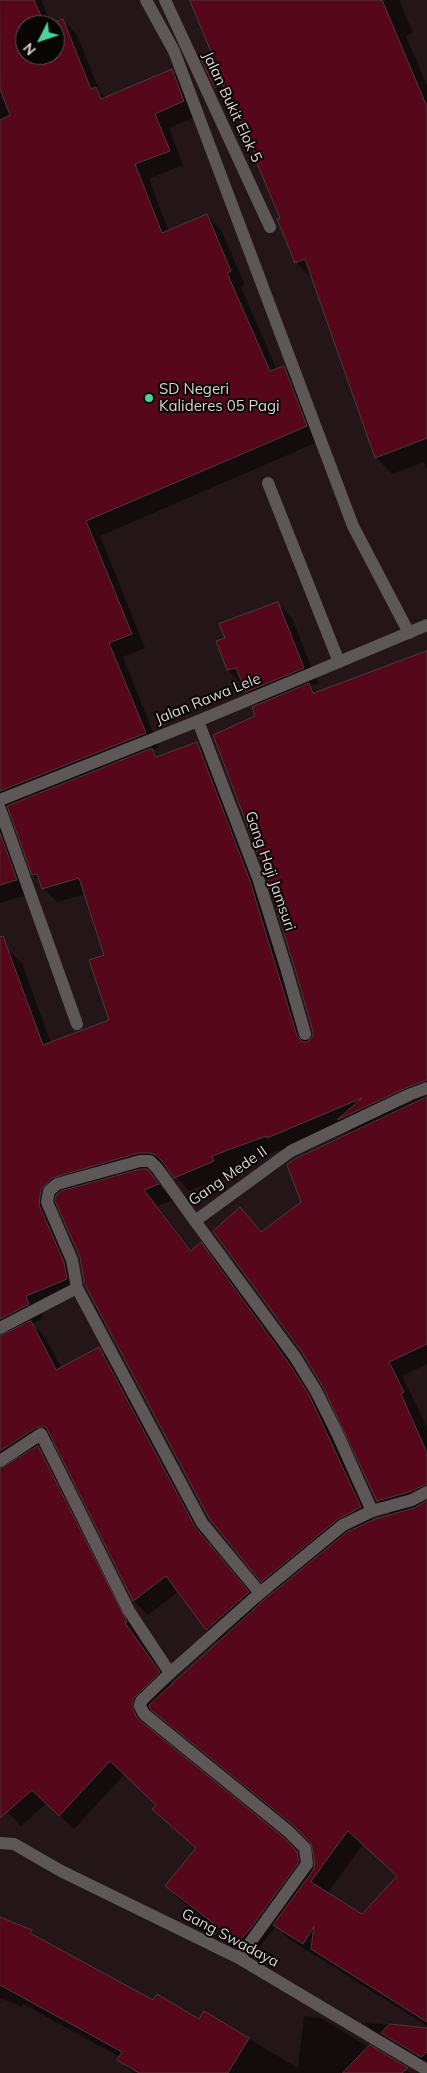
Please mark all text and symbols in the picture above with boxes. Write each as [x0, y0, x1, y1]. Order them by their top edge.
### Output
north arrow [15, 15, 65, 65]
text: N [19, 39, 40, 59]
street label: Jalan Bukit Elok 5 [198, 49, 266, 165]
place label: SD Negeri Kalideres 05 Pagi [159, 380, 280, 415]
marker: SD Negeri Kalideres 05 Pagi [143, 392, 155, 404]
street label: Jalan Rawa Lele [153, 670, 263, 728]
street label: Gang Haji Jamsuri [241, 809, 299, 933]
street label: Gang Mede II [185, 1142, 271, 1210]
street label: Gang Swadaya [178, 1905, 282, 1971]

